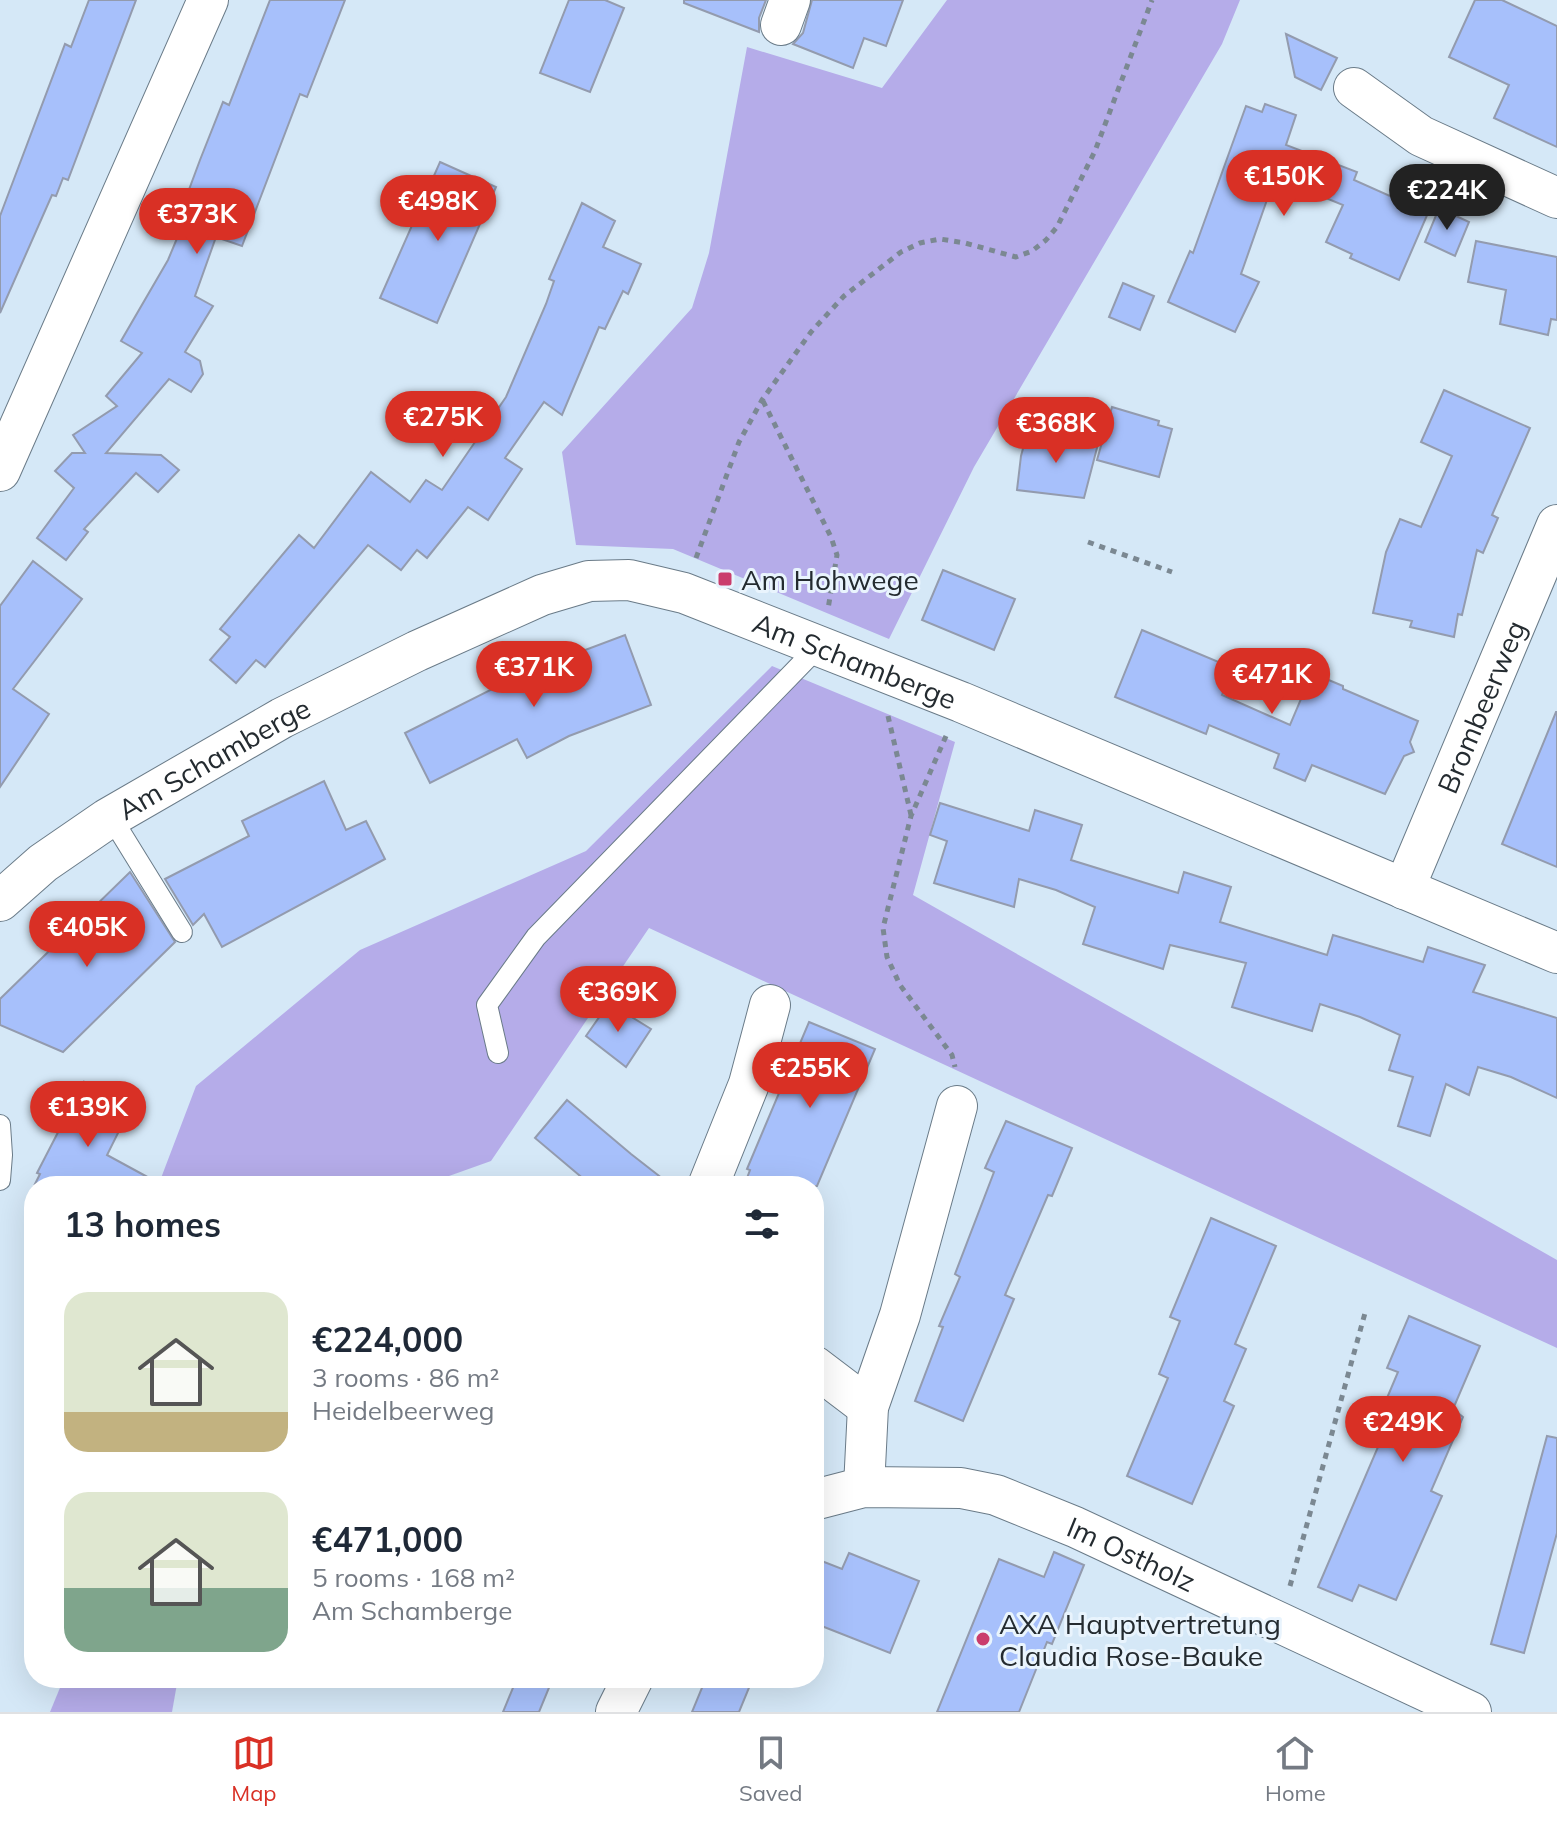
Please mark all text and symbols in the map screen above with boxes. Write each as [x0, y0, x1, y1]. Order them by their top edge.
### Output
pin: €150K [1228, 150, 1340, 218]
text: €150K [1244, 159, 1324, 192]
pin: €224K [1391, 164, 1503, 232]
text: €224K [1407, 173, 1487, 206]
pin: €498K [382, 175, 494, 243]
text: €498K [398, 184, 478, 217]
pin: €373K [141, 188, 253, 256]
text: €373K [157, 197, 237, 230]
pin: €275K [387, 391, 499, 459]
pin: €368K [1000, 397, 1112, 465]
text: €275K [403, 400, 483, 433]
text: €368K [1016, 406, 1096, 439]
place label: Am Hohwege [741, 562, 919, 597]
marker: Am Hohwege [716, 570, 734, 588]
street label: Am Schamberge [748, 604, 962, 716]
street label: Brombeerweg [1429, 615, 1533, 798]
pin: €371K [478, 641, 590, 709]
pin: €471K [1216, 648, 1328, 716]
text: €371K [494, 650, 574, 683]
text: €471K [1232, 657, 1312, 690]
street label: Am Schamberge [111, 690, 316, 827]
pin: €405K [31, 901, 143, 969]
text: €405K [47, 910, 127, 943]
pin: €369K [562, 966, 674, 1034]
text: €369K [578, 975, 658, 1008]
pin: €255K [754, 1042, 866, 1110]
text: €255K [770, 1051, 850, 1084]
pin: €139K [32, 1081, 144, 1149]
text: €139K [48, 1090, 128, 1123]
icon: filters [740, 1202, 784, 1246]
text: 13 homes [64, 1203, 221, 1246]
text: €224,000 [312, 1318, 463, 1361]
icon: home [128, 1324, 224, 1420]
text: 3 rooms · 86 m² [312, 1361, 499, 1394]
text: Heidelbeerweg [312, 1394, 495, 1427]
pin: €249K [1347, 1396, 1459, 1464]
text: €249K [1363, 1405, 1443, 1438]
street label: Im Ostholz [1062, 1508, 1201, 1598]
text: €471,000 [312, 1518, 463, 1561]
icon: home [128, 1524, 224, 1620]
text: 5 rooms · 168 m² [312, 1561, 515, 1594]
text: Am Schamberge [312, 1594, 512, 1627]
place label: AXA Hauptvertretung Claudia Rose-Bauke [999, 1606, 1281, 1673]
marker: AXA Hauptvertretung Claudia Rose-Bauke [974, 1630, 992, 1648]
tab: Map [231, 1731, 277, 1807]
tab: Saved [739, 1731, 803, 1807]
tab: Home [1265, 1731, 1326, 1807]

